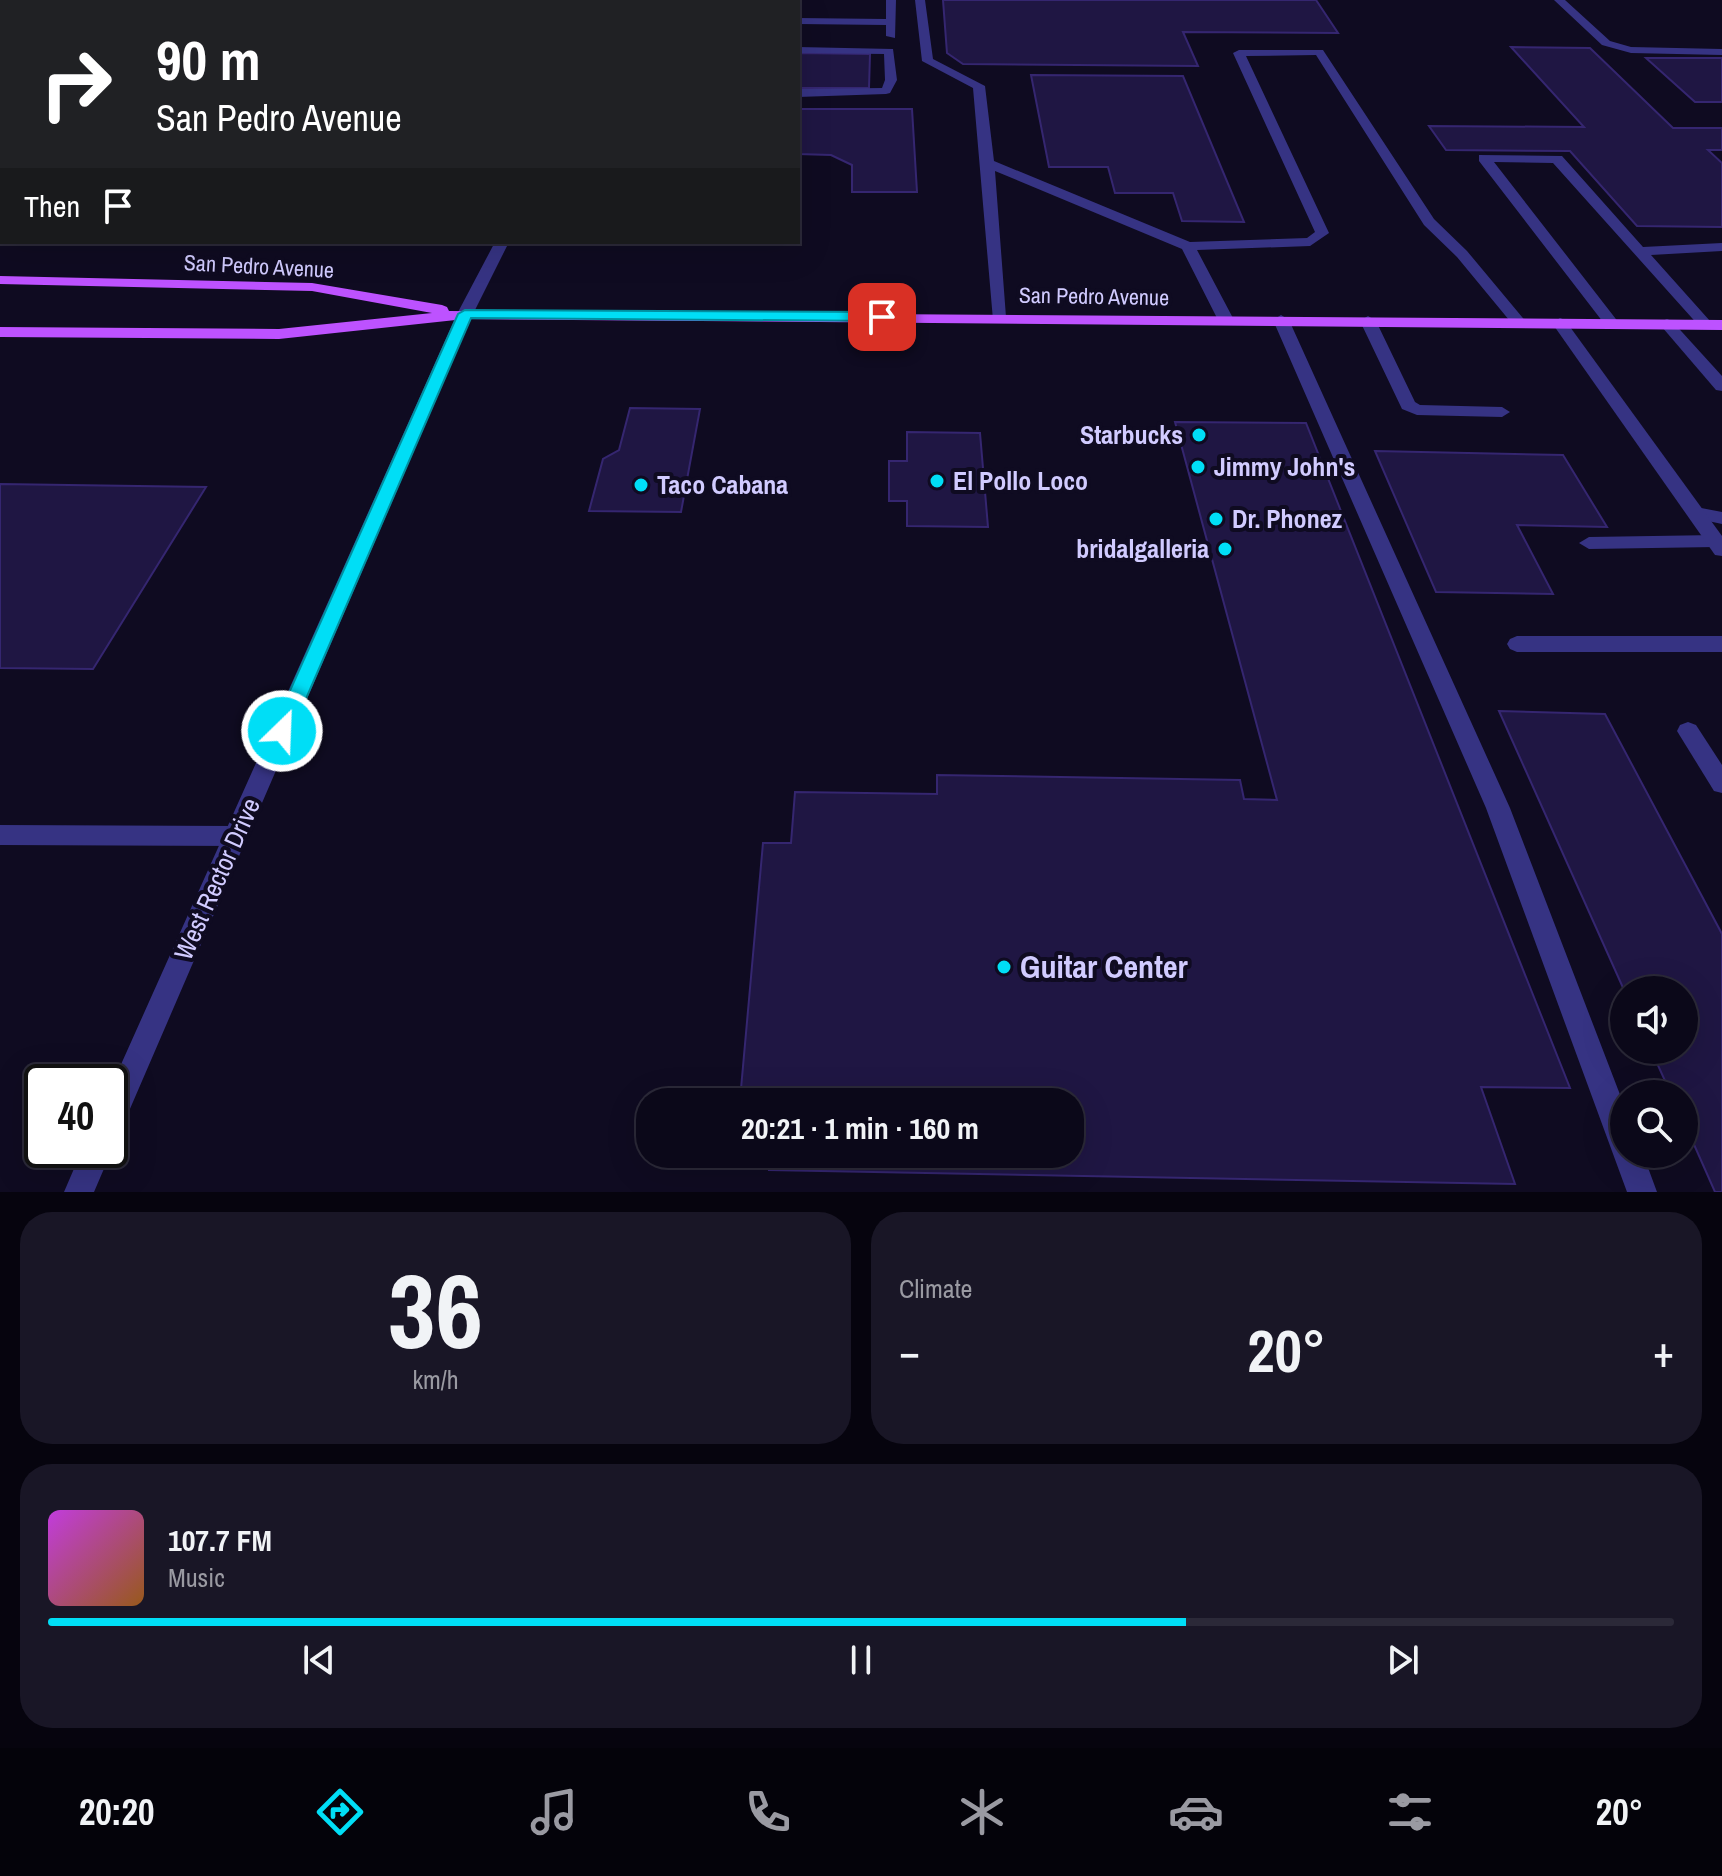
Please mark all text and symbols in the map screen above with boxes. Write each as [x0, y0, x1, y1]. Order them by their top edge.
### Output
text: 90 m [156, 22, 261, 97]
icon: right [24, 32, 128, 136]
text: San Pedro Avenue [156, 94, 402, 142]
icon: arrive [96, 184, 140, 228]
text: Then [24, 186, 80, 226]
street label: San Pedro Avenue [183, 247, 335, 285]
street label: San Pedro Avenue [1019, 280, 1169, 312]
pin [848, 283, 916, 351]
icon: arrive [860, 295, 904, 339]
place label: Starbucks [1080, 417, 1183, 452]
marker: Starbucks [1190, 426, 1208, 444]
place label: Jimmy John's [1214, 449, 1355, 484]
marker: Jimmy John's [1189, 458, 1207, 476]
place label: El Pollo Loco [953, 463, 1088, 498]
place label: Taco Cabana [657, 467, 788, 502]
marker: El Pollo Loco [928, 472, 946, 490]
marker: Taco Cabana [632, 476, 650, 494]
place label: Dr. Phonez [1232, 501, 1343, 536]
marker: Dr. Phonez [1207, 510, 1225, 528]
place label: bridalgalleria [1076, 531, 1209, 566]
marker: bridalgalleria [1216, 540, 1234, 558]
position arrow [240, 689, 324, 773]
street label: West Rector Drive [165, 792, 268, 965]
place label: Guitar Center [1020, 945, 1188, 988]
marker: Guitar Center [995, 958, 1013, 976]
map controls [1610, 976, 1698, 1168]
button: sound [1610, 976, 1698, 1064]
speed limit sign: 40 [24, 1064, 128, 1168]
button: search [1610, 1080, 1698, 1168]
text: 20:21 · 1 min · 160 m [741, 1108, 979, 1148]
text: 36 [388, 1240, 483, 1380]
text: Climate [899, 1271, 972, 1306]
text: 20° [1247, 1310, 1326, 1391]
text: − [899, 1321, 920, 1381]
text: + [1653, 1321, 1674, 1381]
text: km/h [412, 1362, 459, 1397]
text: 107.7 FM [168, 1520, 272, 1560]
text: Music [168, 1560, 225, 1595]
icon: previous [297, 1638, 341, 1682]
icon: pause [839, 1638, 883, 1682]
icon: next [1381, 1638, 1425, 1682]
icon: directions [312, 1784, 368, 1840]
icon: music [526, 1784, 582, 1840]
icon: phone [740, 1784, 796, 1840]
icon: climate [954, 1784, 1010, 1840]
icon: car [1168, 1784, 1224, 1840]
icon: filters [1382, 1784, 1438, 1840]
text: 20:20 [79, 1788, 154, 1836]
text: 20° [1596, 1788, 1643, 1836]

